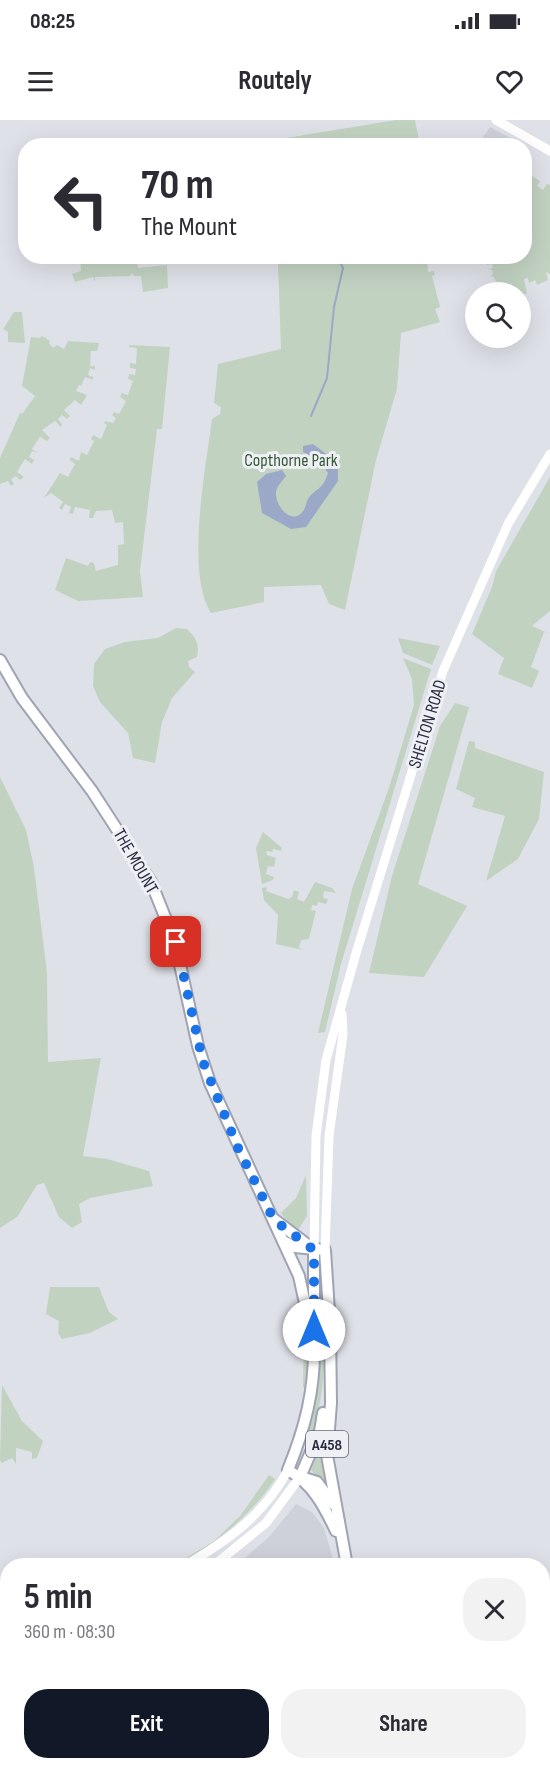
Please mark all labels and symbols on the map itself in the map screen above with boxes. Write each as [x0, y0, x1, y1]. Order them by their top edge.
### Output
park label: Copthorne Park [244, 450, 338, 471]
street label: SHELTON ROAD [404, 677, 451, 771]
street label: THE MOUNT [109, 825, 163, 898]
pin [150, 916, 201, 967]
position arrow [282, 1298, 346, 1362]
road number: A458 [306, 1431, 348, 1457]

